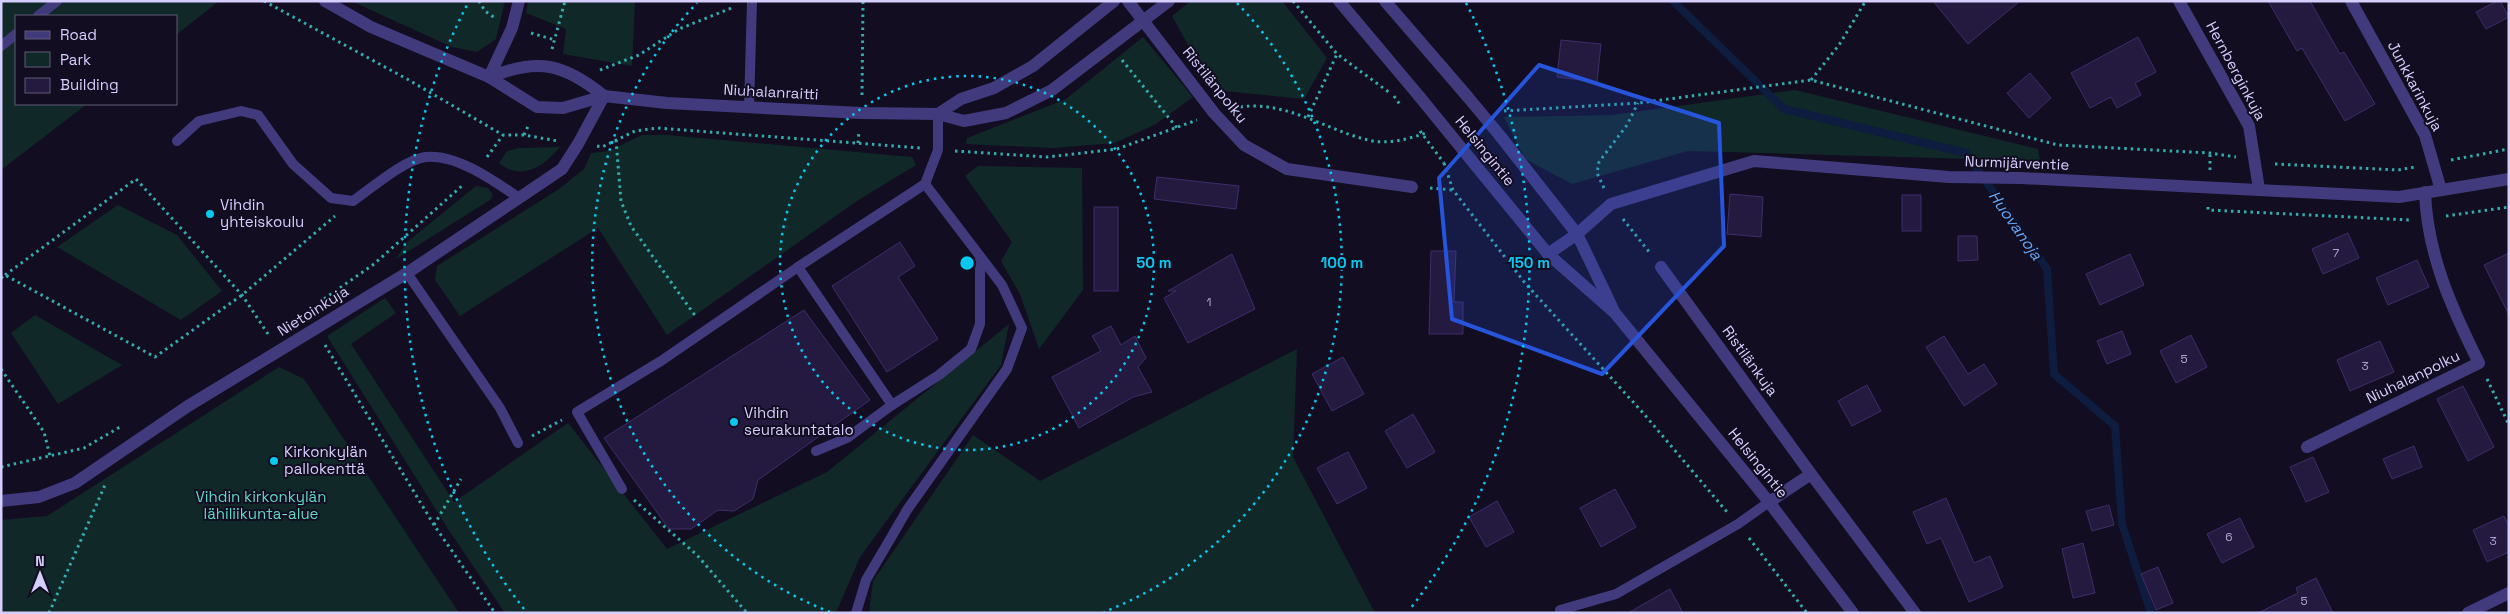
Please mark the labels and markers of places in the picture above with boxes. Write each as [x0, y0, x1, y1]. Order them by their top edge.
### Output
place label: Vihdin yhteiskoulu [220, 195, 304, 231]
marker: Vihdin yhteiskoulu [204, 208, 216, 220]
centre of rings [958, 254, 976, 272]
place label: Vihdin seurakuntatalo [744, 403, 854, 439]
marker: Vihdin seurakuntatalo [728, 416, 740, 428]
place label: Kirkonkylän pallokenttä [284, 442, 367, 478]
marker: Kirkonkylän pallokenttä [268, 455, 280, 467]

